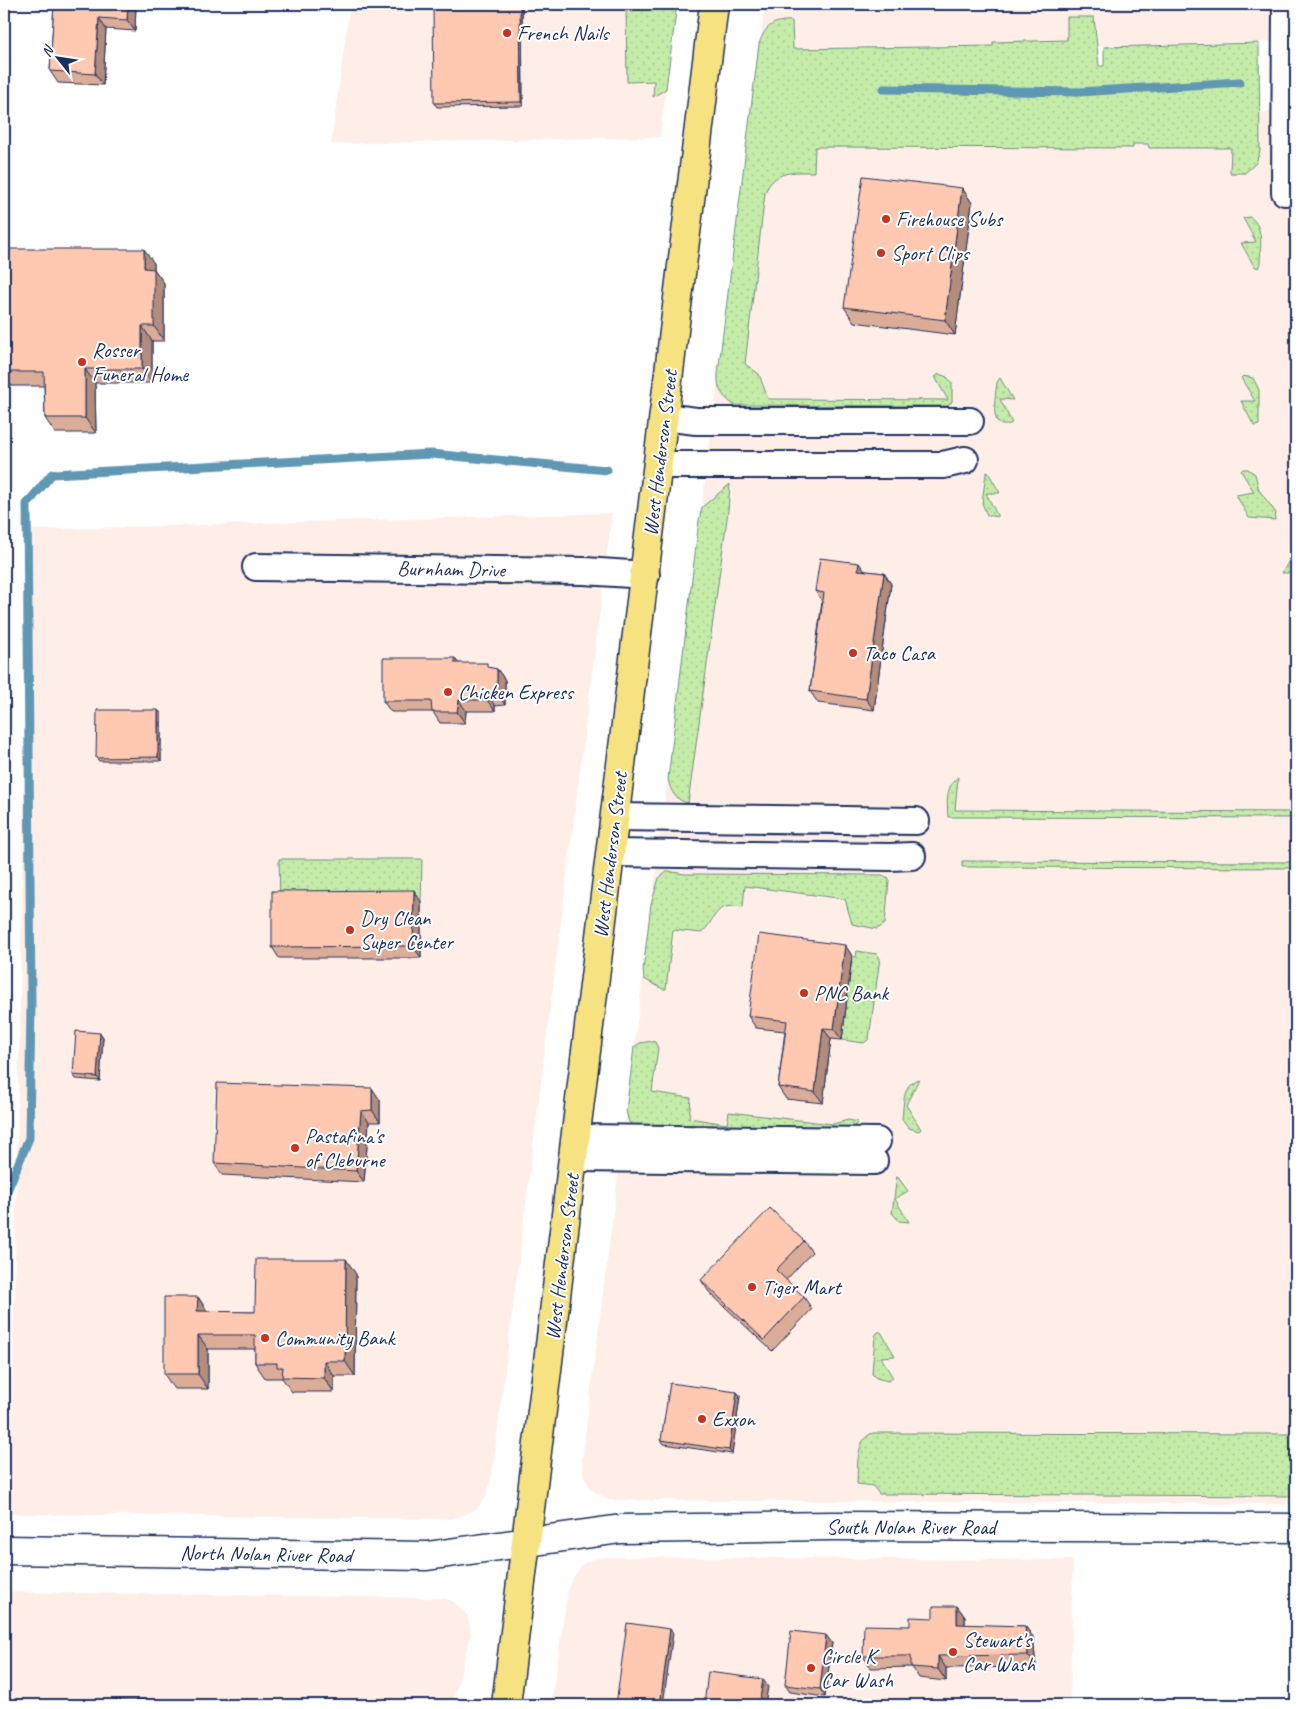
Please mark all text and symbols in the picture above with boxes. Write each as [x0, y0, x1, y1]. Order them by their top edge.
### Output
place label: French Nails [517, 20, 610, 46]
marker: French Nails [501, 27, 513, 39]
north arrow [32, 32, 82, 82]
text: N [38, 42, 58, 60]
place label: Firehouse Subs [896, 206, 1004, 232]
marker: Firehouse Subs [880, 213, 892, 225]
place label: Sport Clips [891, 240, 971, 266]
marker: Sport Clips [875, 247, 887, 259]
place label: Rosser Funeral Home [92, 337, 189, 387]
marker: Rosser Funeral Home [76, 356, 88, 368]
street label: West Henderson Street [637, 367, 683, 537]
street label: Burnham Drive [397, 555, 507, 583]
place label: Taco Casa [863, 640, 937, 666]
marker: Taco Casa [847, 647, 859, 659]
place label: Chicken Express [458, 679, 575, 705]
marker: Chicken Express [442, 686, 454, 698]
street label: West Henderson Street [587, 769, 633, 939]
place label: Dry Clean Super Center [360, 905, 454, 955]
marker: Dry Clean Super Center [344, 924, 356, 936]
place label: PNC Bank [814, 980, 889, 1006]
marker: PNC Bank [798, 987, 810, 999]
place label: Pastafina's of Cleburne [305, 1123, 387, 1173]
marker: Pastafina's of Cleburne [289, 1142, 301, 1154]
street label: West Henderson Street [539, 1171, 585, 1341]
place label: Tiger Mart [762, 1274, 843, 1300]
marker: Tiger Mart [746, 1281, 758, 1293]
place label: Community Bank [275, 1325, 397, 1351]
marker: Community Bank [259, 1332, 271, 1344]
place label: Exxon [712, 1406, 756, 1432]
marker: Exxon [696, 1413, 708, 1425]
street label: South Nolan River Road [826, 1514, 999, 1540]
street label: North Nolan River Road [180, 1540, 356, 1569]
place label: Stewart's Car Wash [963, 1627, 1035, 1677]
place label: Circle K Car Wash [821, 1643, 893, 1693]
marker: Stewart's Car Wash [947, 1646, 959, 1658]
marker: Circle K Car Wash [805, 1662, 817, 1674]

